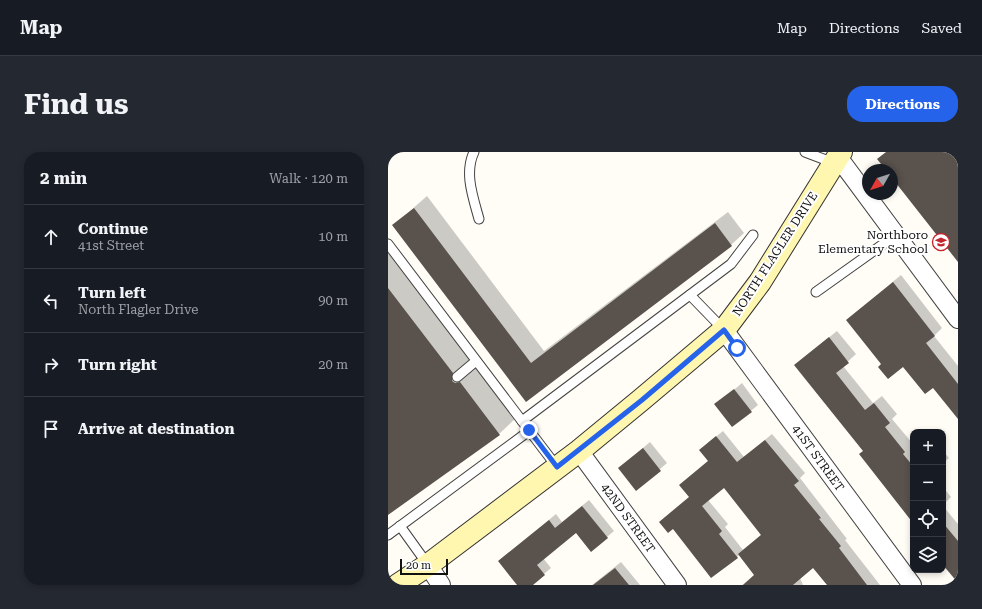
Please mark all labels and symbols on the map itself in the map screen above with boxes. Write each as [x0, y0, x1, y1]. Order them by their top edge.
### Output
north arrow [862, 164, 898, 200]
street label: NORTH FLAGLER DRIVE [730, 189, 820, 319]
place label: Northboro Elementary School [818, 228, 928, 256]
school or university icon: Northboro Elementary School [931, 232, 951, 252]
route start [728, 339, 746, 357]
route end [520, 421, 538, 439]
street label: 41ST STREET [789, 422, 847, 494]
street label: 42ND STREET [598, 481, 658, 555]
scale bar [400, 557, 448, 576]

